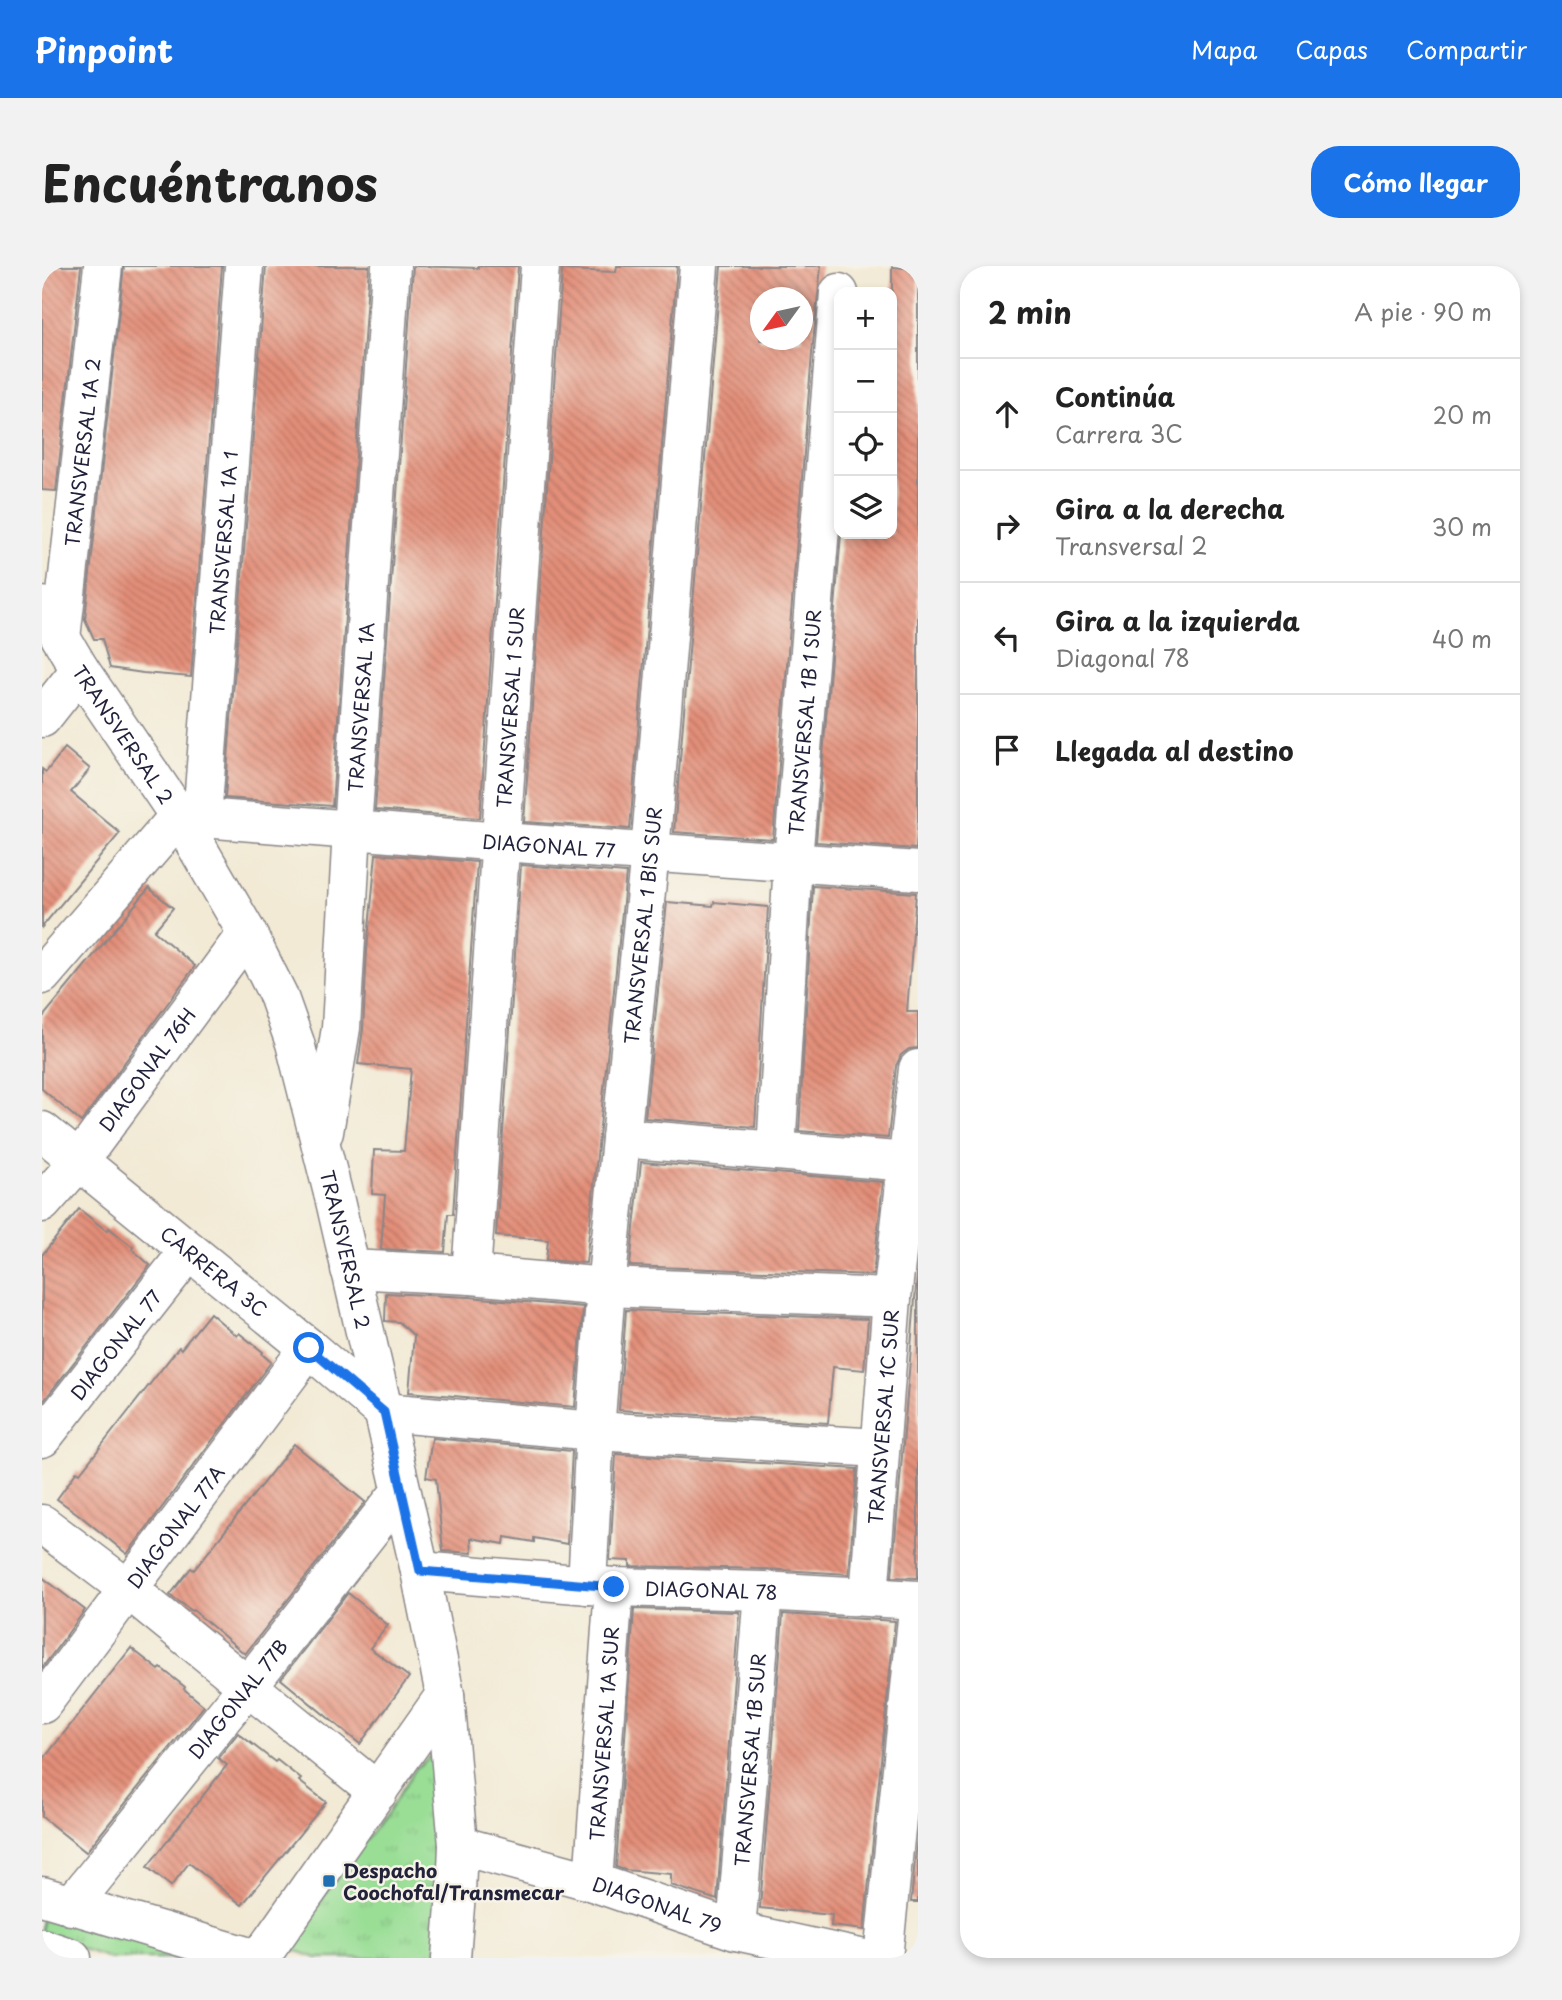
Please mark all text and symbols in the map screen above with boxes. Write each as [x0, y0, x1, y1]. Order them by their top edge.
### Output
text: Pinpoint [35, 24, 173, 74]
text: Mapa [1191, 31, 1257, 67]
text: Capas [1295, 31, 1368, 67]
text: Compartir [1406, 31, 1527, 67]
text: Encuéntranos [42, 145, 378, 219]
button: Cómo llegar [1311, 146, 1520, 218]
north arrow [750, 287, 813, 350]
map controls [834, 287, 897, 539]
button: + [834, 287, 897, 350]
text: 2 min [988, 289, 1072, 334]
text: A pie · 90 m [1354, 294, 1492, 329]
button: − [834, 350, 897, 413]
street label: TRANSVERSAL 1A 2 [57, 356, 107, 548]
text: Continúa [1055, 377, 1175, 416]
icon: ahead [988, 395, 1026, 433]
text: 20 m [1433, 397, 1492, 432]
button: locate [834, 413, 897, 476]
text: Carrera 3C [1055, 416, 1183, 451]
street label: TRANSVERSAL 1A 1 [202, 450, 244, 636]
button: layers [834, 476, 897, 539]
text: Gira a la derecha [1055, 489, 1285, 528]
icon: right [988, 507, 1026, 545]
text: 30 m [1431, 509, 1492, 544]
text: Transversal 2 [1055, 528, 1208, 563]
text: Gira a la izquierda [1055, 601, 1300, 640]
street label: TRANSVERSAL 1 SUR [489, 606, 531, 809]
street label: TRANSVERSAL 1B 1 SUR [781, 608, 827, 836]
icon: left [988, 619, 1026, 657]
street label: TRANSVERSAL 1A [341, 621, 380, 793]
text: 40 m [1432, 621, 1492, 656]
text: Diagonal 78 [1055, 640, 1190, 675]
street label: TRANSVERSAL 2 [66, 659, 181, 809]
icon: arrive [988, 731, 1026, 769]
text: Llegada al destino [1055, 731, 1294, 770]
street label: TRANSVERSAL 1 BIS SUR [617, 806, 668, 1045]
street label: DIAGONAL 77 [481, 827, 616, 864]
street label: DIAGONAL 76H [92, 1002, 202, 1137]
street label: TRANSVERSAL 2 [314, 1167, 378, 1332]
street label: CARRERA 3C [155, 1219, 274, 1323]
street label: DIAGONAL 77 [63, 1283, 168, 1406]
street label: TRANSVERSAL 1C SUR [861, 1308, 905, 1525]
route start [293, 1332, 324, 1363]
street label: DIAGONAL 77A [120, 1459, 231, 1594]
route end [598, 1571, 629, 1602]
street label: DIAGONAL 78 [645, 1574, 778, 1606]
street label: TRANSVERSAL 1A SUR [582, 1625, 625, 1842]
street label: DIAGONAL 77B [181, 1633, 294, 1764]
street label: TRANSVERSAL 1B SUR [727, 1652, 772, 1867]
place label: Despacho Coochofal/Transmecar [343, 1856, 564, 1906]
street label: DIAGONAL 79 [589, 1869, 726, 1939]
marker: Despacho Coochofal/Transmecar [321, 1873, 337, 1889]

